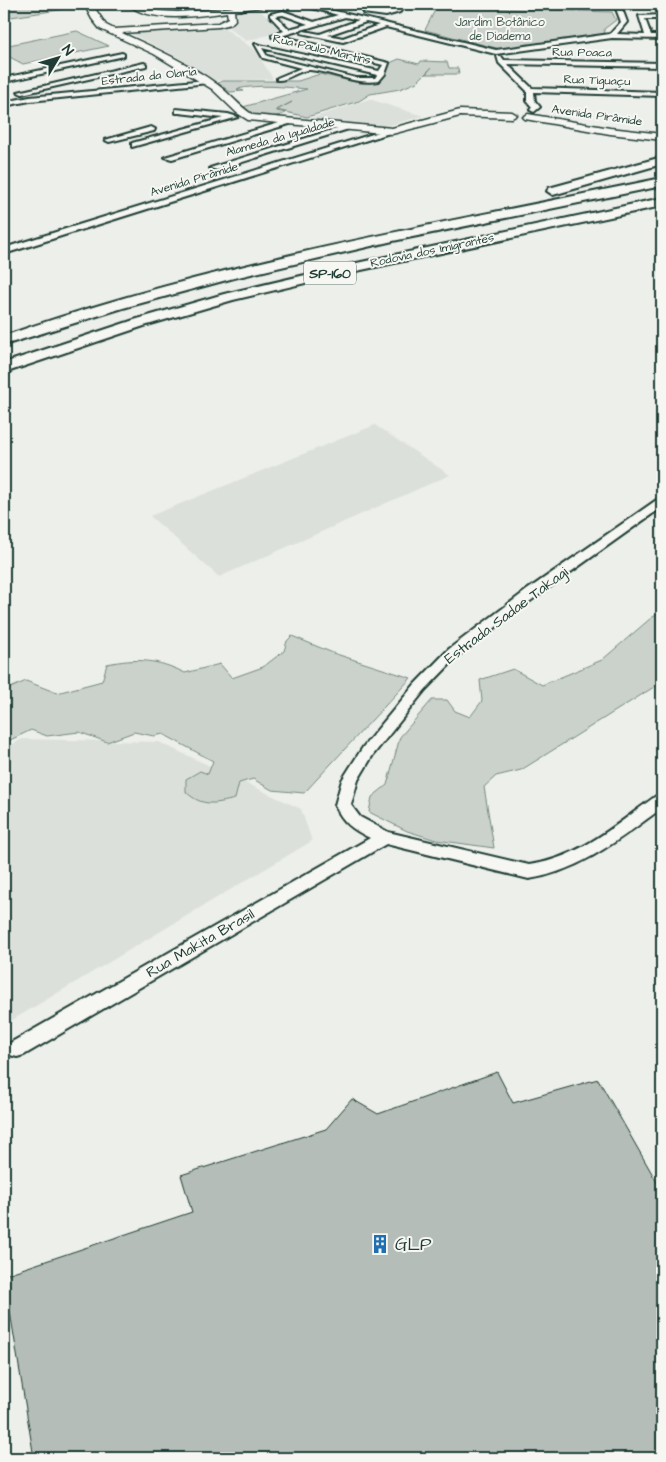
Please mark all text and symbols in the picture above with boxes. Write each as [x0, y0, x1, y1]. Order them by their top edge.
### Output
park label: Jardim Botânico de Diadema [455, 14, 545, 45]
street label: Rua Paulo Martins [271, 30, 373, 69]
north arrow [32, 32, 82, 82]
text: N [57, 41, 78, 60]
street label: Rua Poaca [552, 43, 612, 62]
street label: Estrada da Olaria [101, 63, 197, 90]
street label: Rua Tiguaçu [563, 71, 631, 91]
street label: Avenida Pirâmide [551, 101, 644, 130]
street label: Alameda da Igualdade [224, 114, 337, 162]
street label: Avenida Pirâmide [148, 158, 241, 201]
street label: Rodovia dos Imigrantes [369, 229, 496, 273]
road number: SP-160 [304, 262, 356, 284]
street label: Estrada Sadae Takagi [440, 561, 574, 670]
street label: Rua Makita Brasil [142, 904, 258, 983]
place label: GLP [395, 1232, 432, 1257]
building icon: GLP [369, 1233, 391, 1255]

